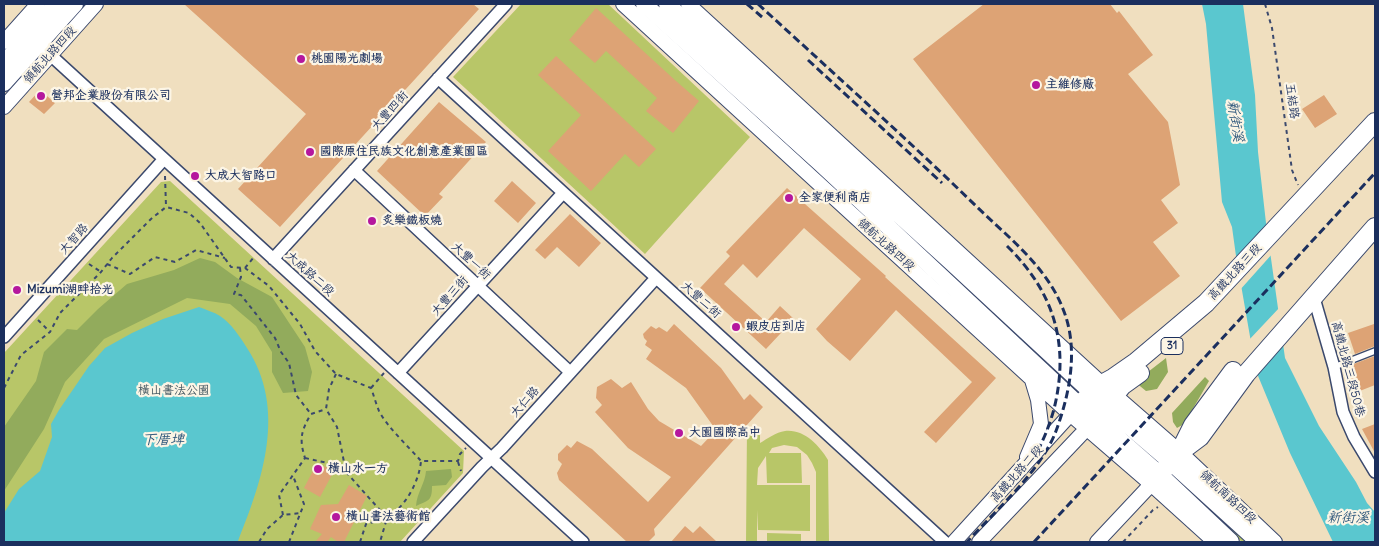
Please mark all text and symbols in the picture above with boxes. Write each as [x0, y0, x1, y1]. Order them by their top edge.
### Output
street label: 領航北路四段 [21, 23, 79, 87]
place label: 桃園陽光劇場 [311, 52, 383, 66]
marker: 桃園陽光劇場 [295, 53, 307, 65]
place label: 主維修廠 [1046, 78, 1094, 92]
marker: 主維修廠 [1030, 79, 1042, 91]
street label: 五結路 [1282, 82, 1302, 120]
street label: 大豐四街 [369, 88, 411, 134]
place label: 營邦企業股份有限公司 [51, 89, 171, 103]
marker: 營邦企業股份有限公司 [35, 90, 47, 102]
water label: 新街溪 [1223, 99, 1247, 143]
place label: 國際原住民族文化創意產業園區 [320, 145, 488, 159]
marker: 國際原住民族文化創意產業園區 [304, 146, 316, 158]
place label: 大成大智路口 [205, 169, 277, 183]
marker: 大成大智路口 [189, 170, 201, 182]
place label: 全家便利商店 [799, 191, 871, 205]
marker: 全家便利商店 [783, 192, 795, 204]
place label: 炙樂鐵板燒 [382, 214, 442, 228]
marker: 炙樂鐵板燒 [366, 215, 378, 227]
street label: 領航北路四段 [854, 216, 918, 274]
street label: 大智路 [57, 221, 91, 257]
street label: 大豐一街 [449, 239, 493, 283]
street label: 高鐵北路三段 [1205, 241, 1265, 303]
street label: 大成路二段 [283, 249, 337, 299]
street label: 大豐三街 [429, 273, 471, 319]
street label: 大豐二街 [678, 279, 724, 321]
place label: Mizumi湖畔拾光 [27, 283, 113, 297]
marker: Mizumi湖畔拾光 [11, 284, 23, 296]
street label: 高鐵北路三段50巷 [1328, 319, 1368, 419]
place label: 蝦皮店到店 [746, 320, 806, 334]
marker: 蝦皮店到店 [730, 321, 742, 333]
road number: 31 [1161, 338, 1183, 354]
park label: 橫山書法公園 [138, 384, 210, 398]
street label: 大仁路 [508, 384, 542, 420]
place label: 大園國際高中 [689, 426, 761, 440]
marker: 大園國際高中 [673, 427, 685, 439]
water label: 下厝埤 [142, 432, 184, 448]
street label: 高鐵北路二段 [988, 442, 1046, 506]
place label: 橫山水一方 [328, 462, 388, 476]
marker: 橫山水一方 [312, 463, 324, 475]
street label: 領航南路四段 [1197, 467, 1259, 527]
place label: 橫山書法藝術館 [346, 510, 430, 524]
water label: 新街溪 [1327, 510, 1369, 526]
marker: 橫山書法藝術館 [330, 511, 342, 523]

